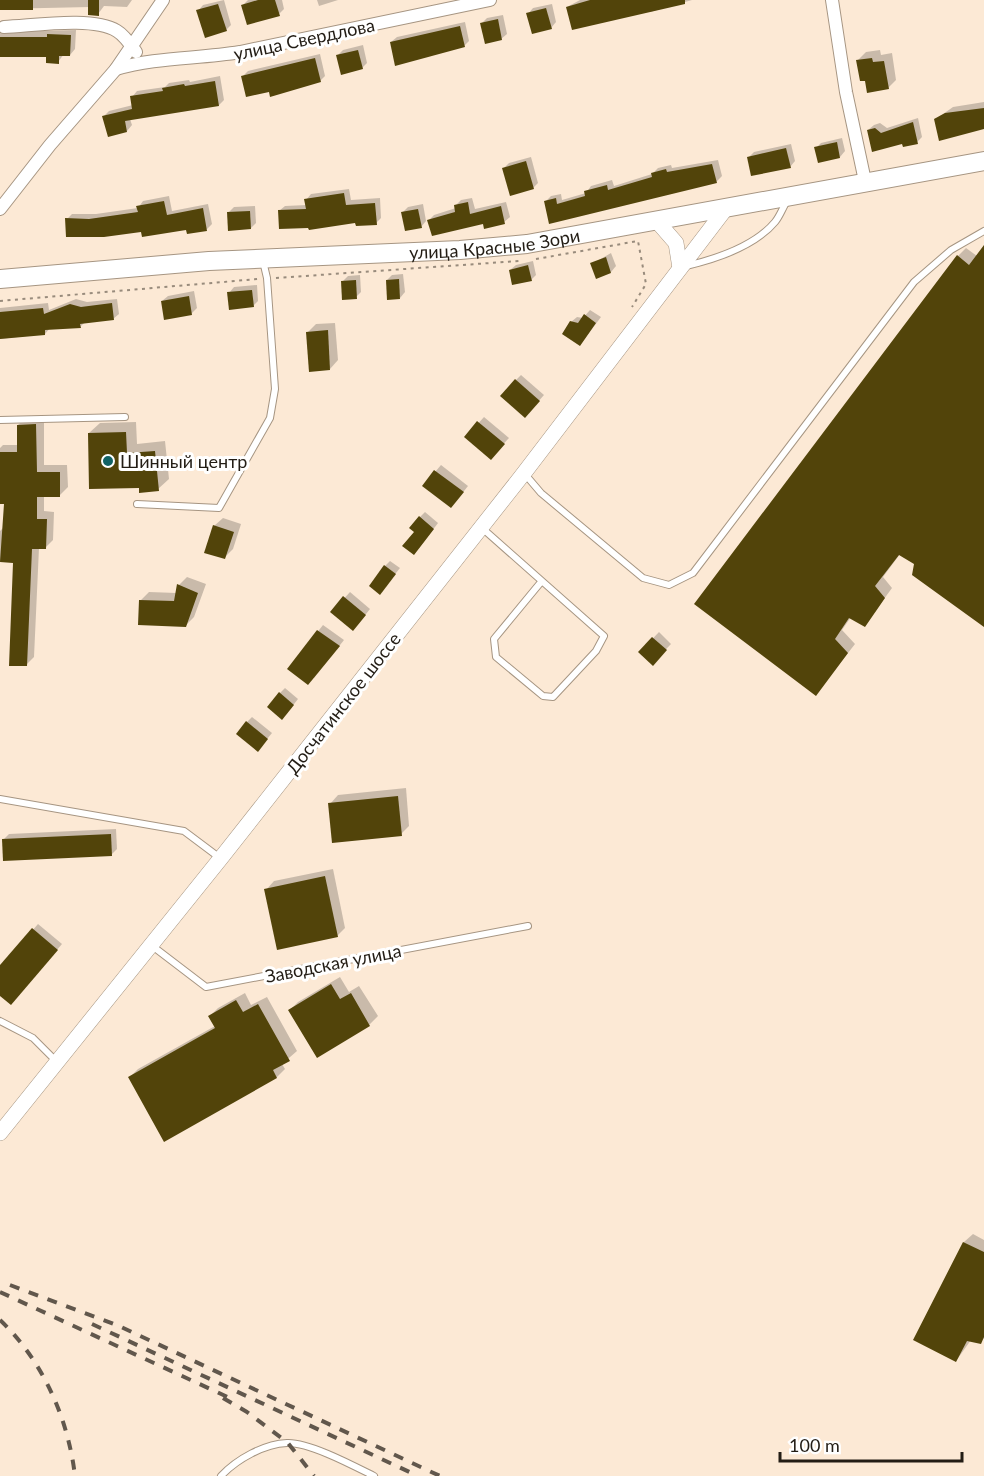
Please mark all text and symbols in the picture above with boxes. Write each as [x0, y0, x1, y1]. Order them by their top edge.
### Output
street label: улица Свердлова [231, 13, 377, 65]
street label: улица Красные Зори [409, 224, 582, 263]
place label: Шинный центр [120, 450, 247, 472]
marker: Шинный центр [101, 454, 115, 468]
street label: Досчатинское шоссе [281, 628, 405, 778]
street label: Заводская улица [263, 939, 403, 987]
scale bar [780, 1425, 962, 1463]
text: 100 m [789, 1434, 840, 1456]

